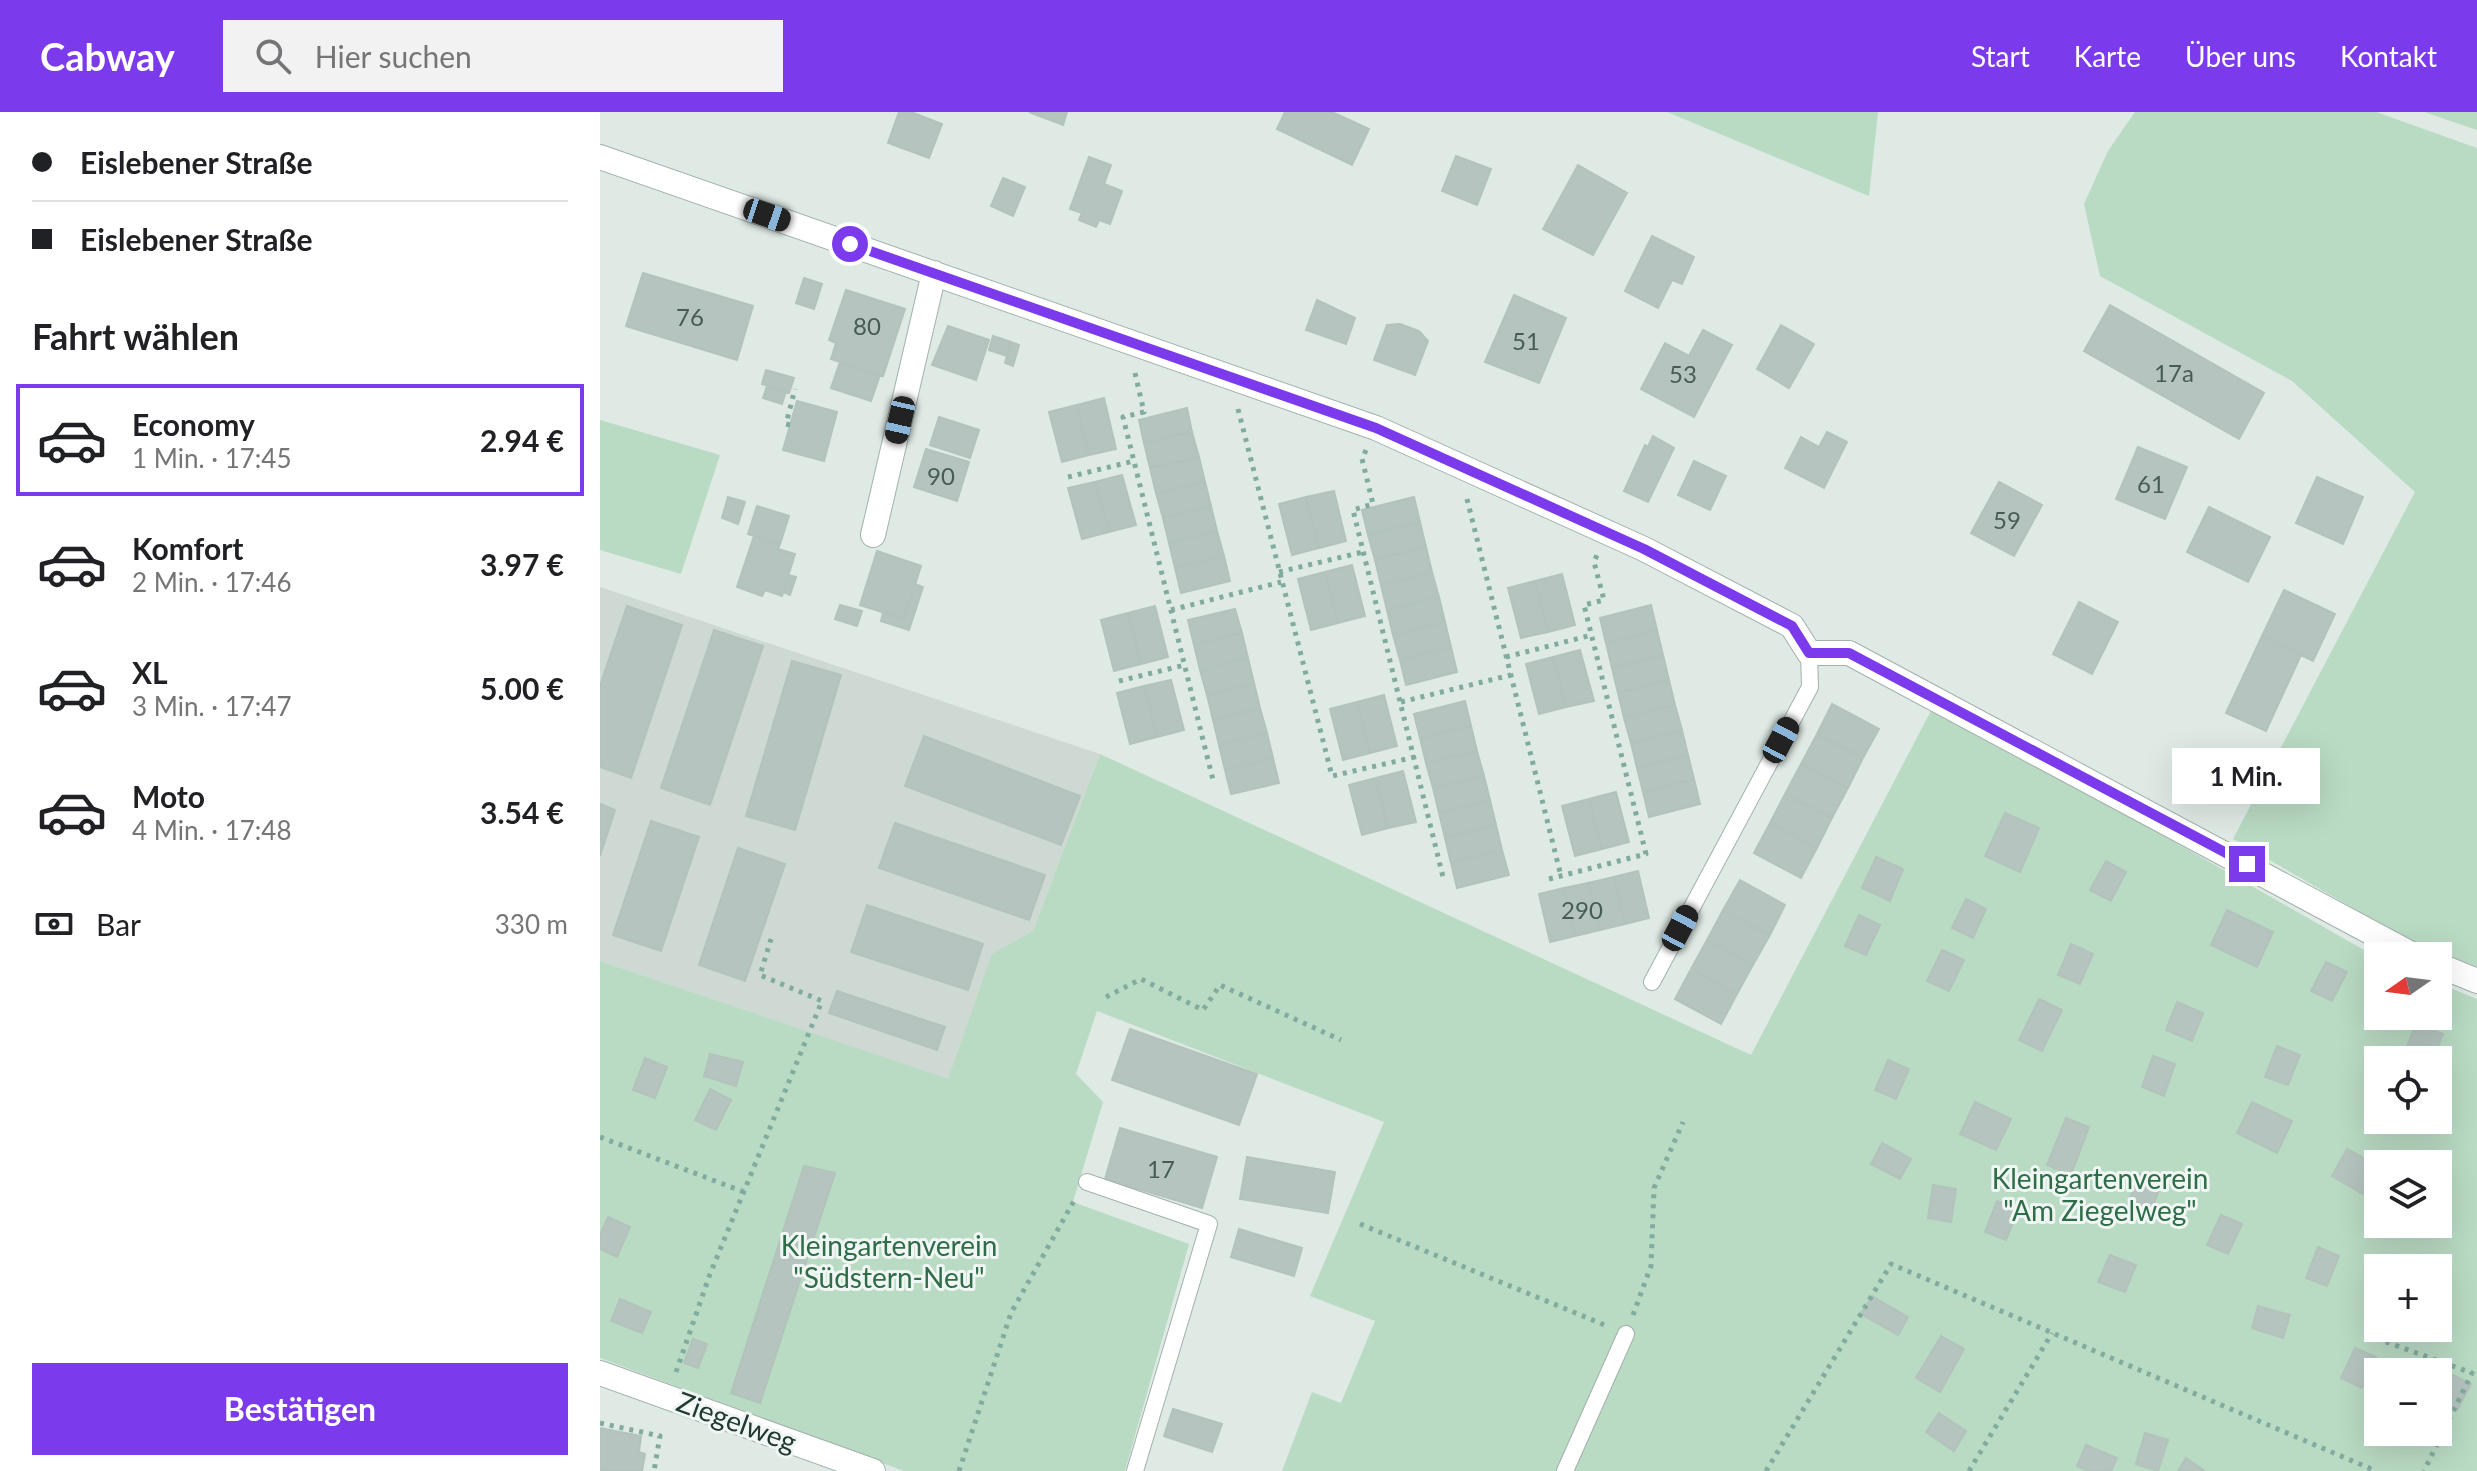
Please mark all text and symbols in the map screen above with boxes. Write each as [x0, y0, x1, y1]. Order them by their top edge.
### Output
search box [223, 20, 783, 92]
text: Cabway [40, 33, 175, 79]
icon: search [251, 34, 295, 78]
text: Hier suchen [315, 38, 472, 74]
text: Start [1971, 39, 2030, 73]
text: Karte [2074, 39, 2141, 73]
text: Über uns [2185, 39, 2296, 73]
text: Kontakt [2340, 39, 2437, 73]
text: Eislebener Straße [80, 144, 313, 180]
car [740, 196, 794, 234]
text: Eislebener Straße [80, 221, 313, 257]
route start [832, 226, 868, 262]
house number: 76 [676, 302, 704, 331]
house number: 80 [853, 311, 881, 340]
text: Fahrt wählen [32, 314, 239, 358]
house number: 51 [1512, 326, 1540, 355]
house number: 17a [2154, 358, 2194, 387]
house number: 53 [1669, 359, 1697, 388]
car [883, 394, 917, 446]
icon: car [36, 404, 108, 476]
text: Economy [132, 406, 255, 442]
text: 2.94 € [480, 422, 564, 458]
text: 1 Min. · 17:45 [132, 442, 291, 474]
house number: 90 [927, 461, 955, 490]
house number: 61 [2137, 469, 2165, 498]
house number: 59 [1993, 505, 2021, 534]
icon: car [36, 528, 108, 600]
text: Komfort [132, 530, 243, 566]
text: 3.97 € [480, 546, 564, 582]
text: 2 Min. · 17:46 [132, 566, 291, 598]
icon: car [36, 652, 108, 724]
text: XL [132, 654, 168, 690]
text: 5.00 € [480, 670, 564, 706]
text: 3 Min. · 17:47 [132, 690, 291, 722]
car [1759, 713, 1803, 767]
callout: 1 Min. [2173, 748, 2321, 804]
text: 1 Min. [2209, 760, 2283, 792]
icon: car [36, 776, 108, 848]
text: Moto [132, 778, 205, 814]
text: 3.54 € [480, 794, 564, 830]
text: 4 Min. · 17:48 [132, 814, 291, 846]
route end [2229, 846, 2265, 882]
house number: 290 [1561, 895, 1603, 924]
car [1658, 901, 1702, 955]
icon: cash [32, 902, 76, 946]
text: Bar [96, 906, 141, 942]
text: 330 m [495, 908, 568, 940]
north arrow [2364, 942, 2452, 1030]
map controls [2364, 942, 2452, 1446]
button: locate [2364, 1046, 2452, 1134]
button: layers [2364, 1150, 2452, 1238]
house number: 17 [1147, 1154, 1175, 1183]
park label: Kleingartenverein "Am Ziegelweg" [1992, 1161, 2208, 1227]
park label: Kleingartenverein "Südstern-Neu" [781, 1228, 997, 1294]
button: + [2364, 1254, 2452, 1342]
button: − [2364, 1358, 2452, 1446]
button: Bestätigen [32, 1363, 568, 1455]
street label: Ziegelweg [672, 1384, 802, 1458]

